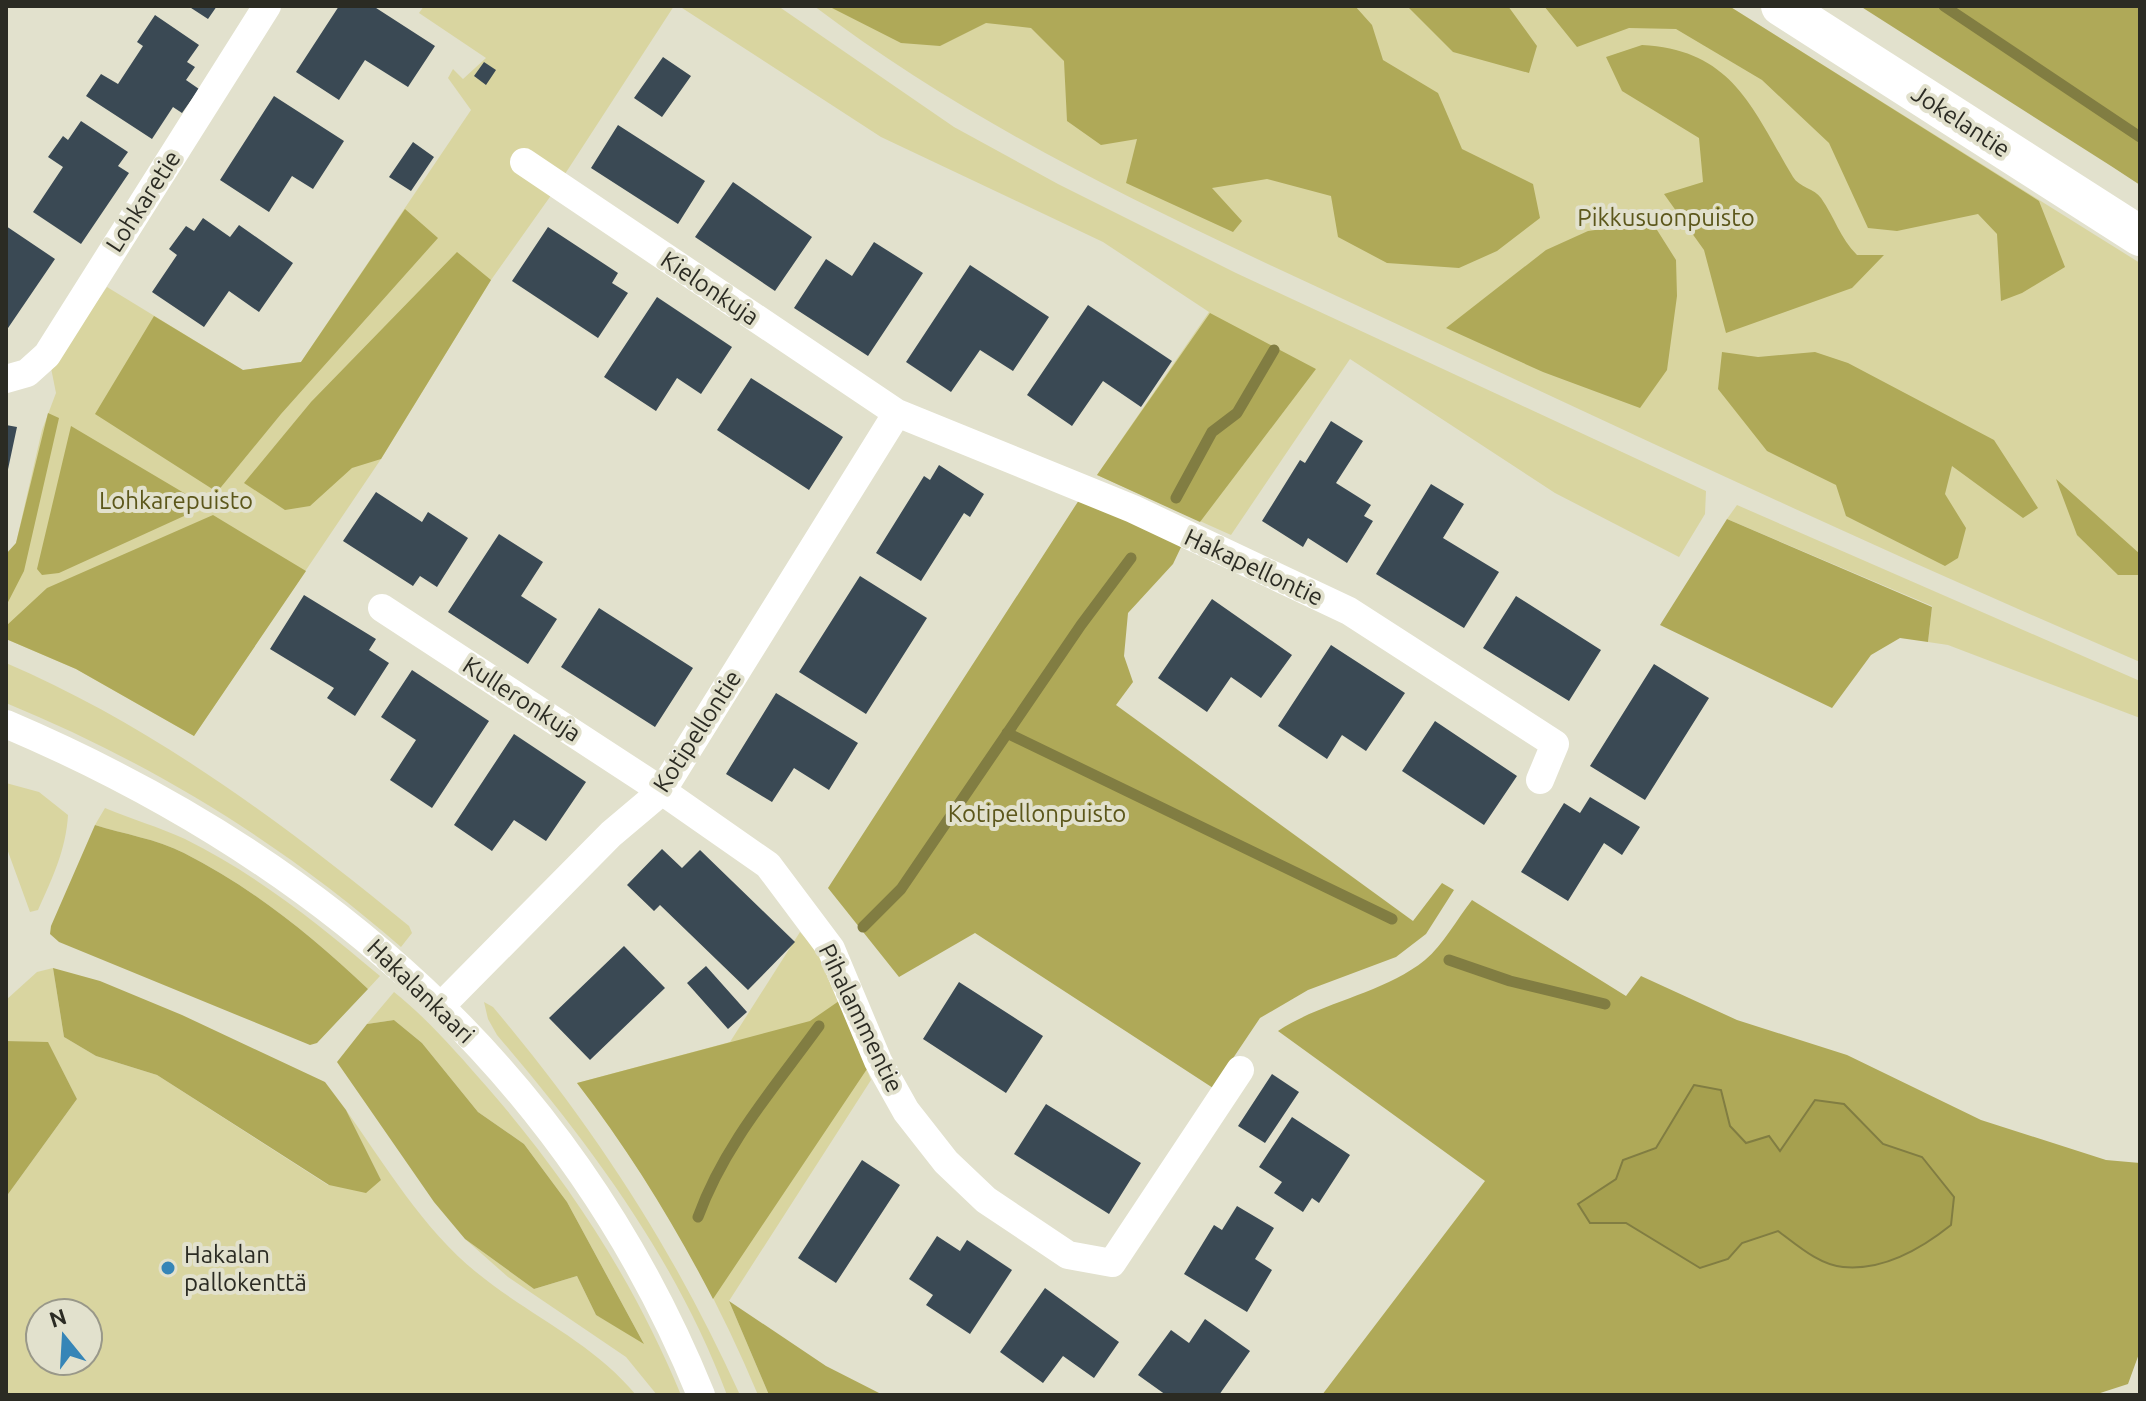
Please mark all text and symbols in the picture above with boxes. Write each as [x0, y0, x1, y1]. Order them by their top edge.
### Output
street label: Jokelantie [1907, 79, 2015, 163]
street label: Lohkaretie [100, 145, 186, 257]
park label: Pikkusuonpuisto [1577, 204, 1755, 231]
street label: Kielonkuja [656, 245, 764, 331]
park label: Lohkarepuisto [99, 487, 253, 514]
street label: Hakapellontie [1180, 523, 1328, 611]
street label: Kulleronkuja [458, 651, 586, 747]
street label: Kotipellontie [648, 665, 746, 797]
park label: Kotipellonpuisto [948, 800, 1126, 827]
street label: Hakalankaari [362, 934, 480, 1048]
street label: Pihalammentie [813, 939, 909, 1097]
place label: Hakalan pallokenttä [184, 1241, 307, 1296]
marker: Hakalan pallokenttä [159, 1259, 177, 1277]
north arrow [24, 1297, 104, 1377]
text: N [46, 1303, 69, 1332]

